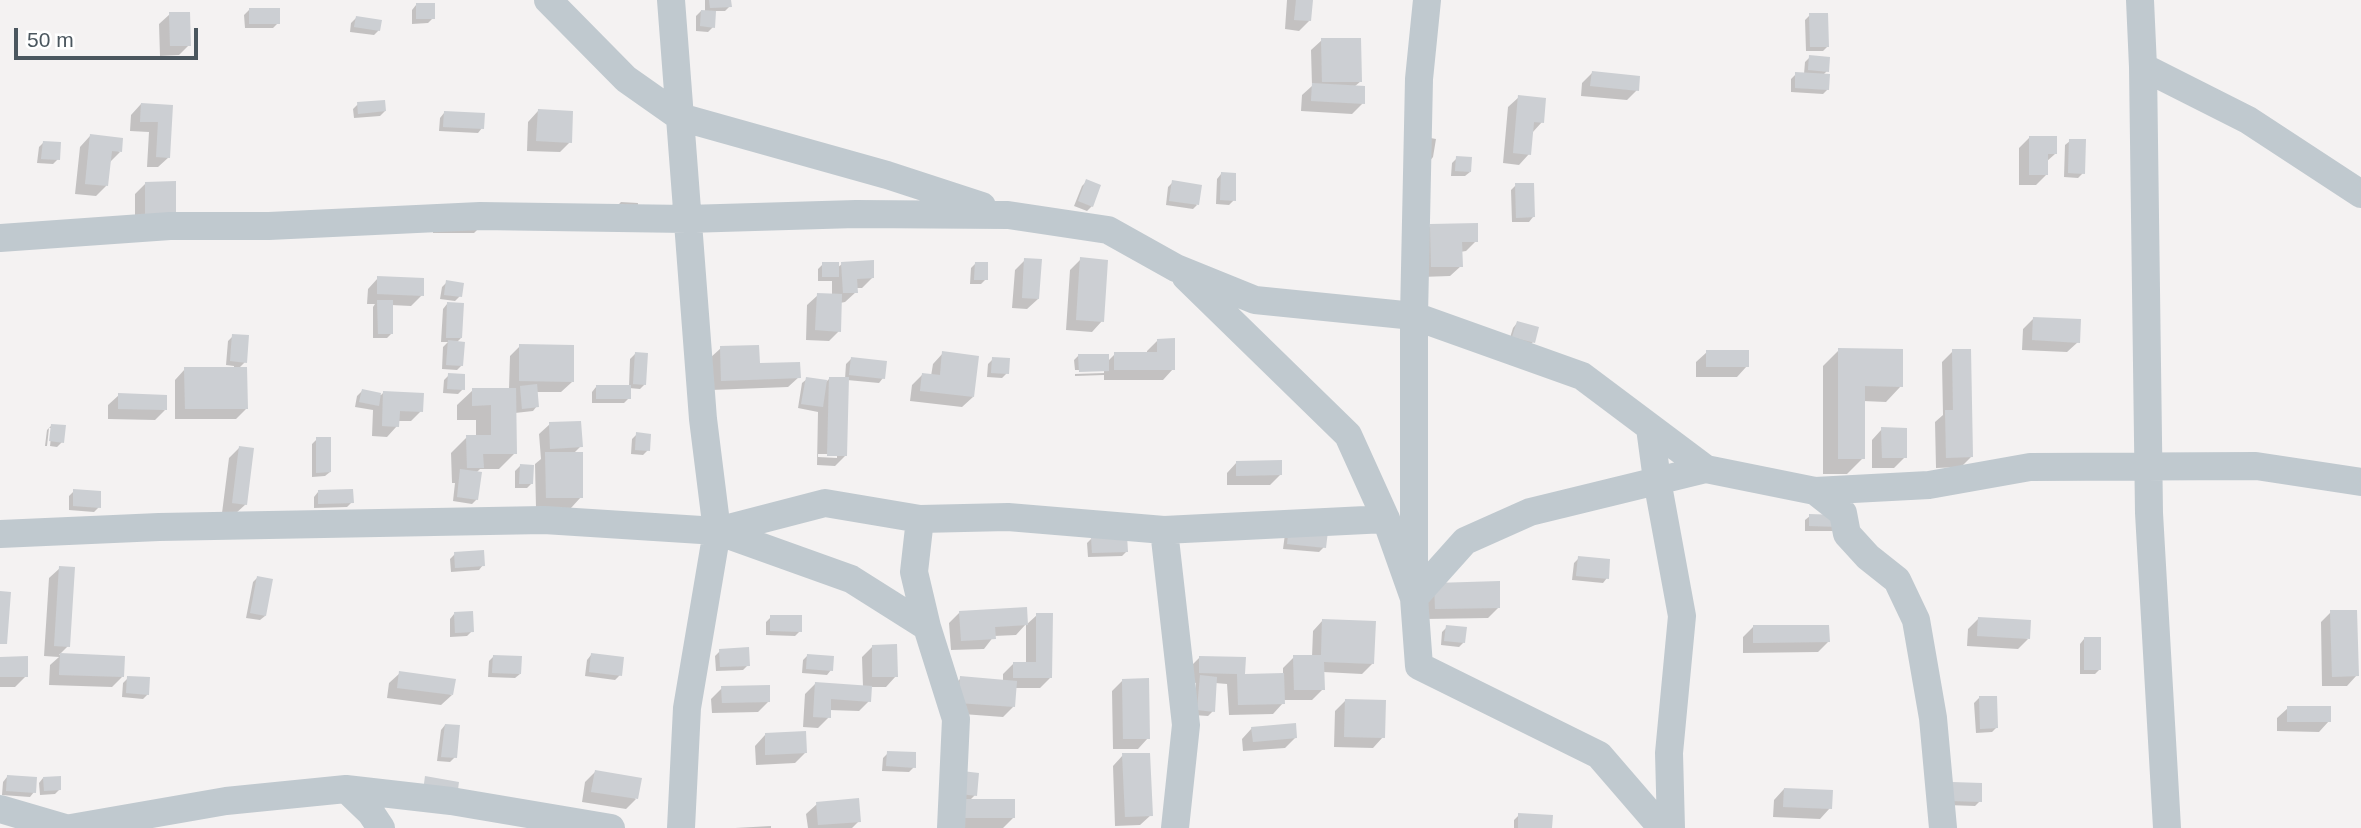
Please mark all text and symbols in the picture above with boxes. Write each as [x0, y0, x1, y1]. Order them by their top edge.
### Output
scale bar [18, 14, 201, 58]
text: 50 m [27, 28, 74, 51]

